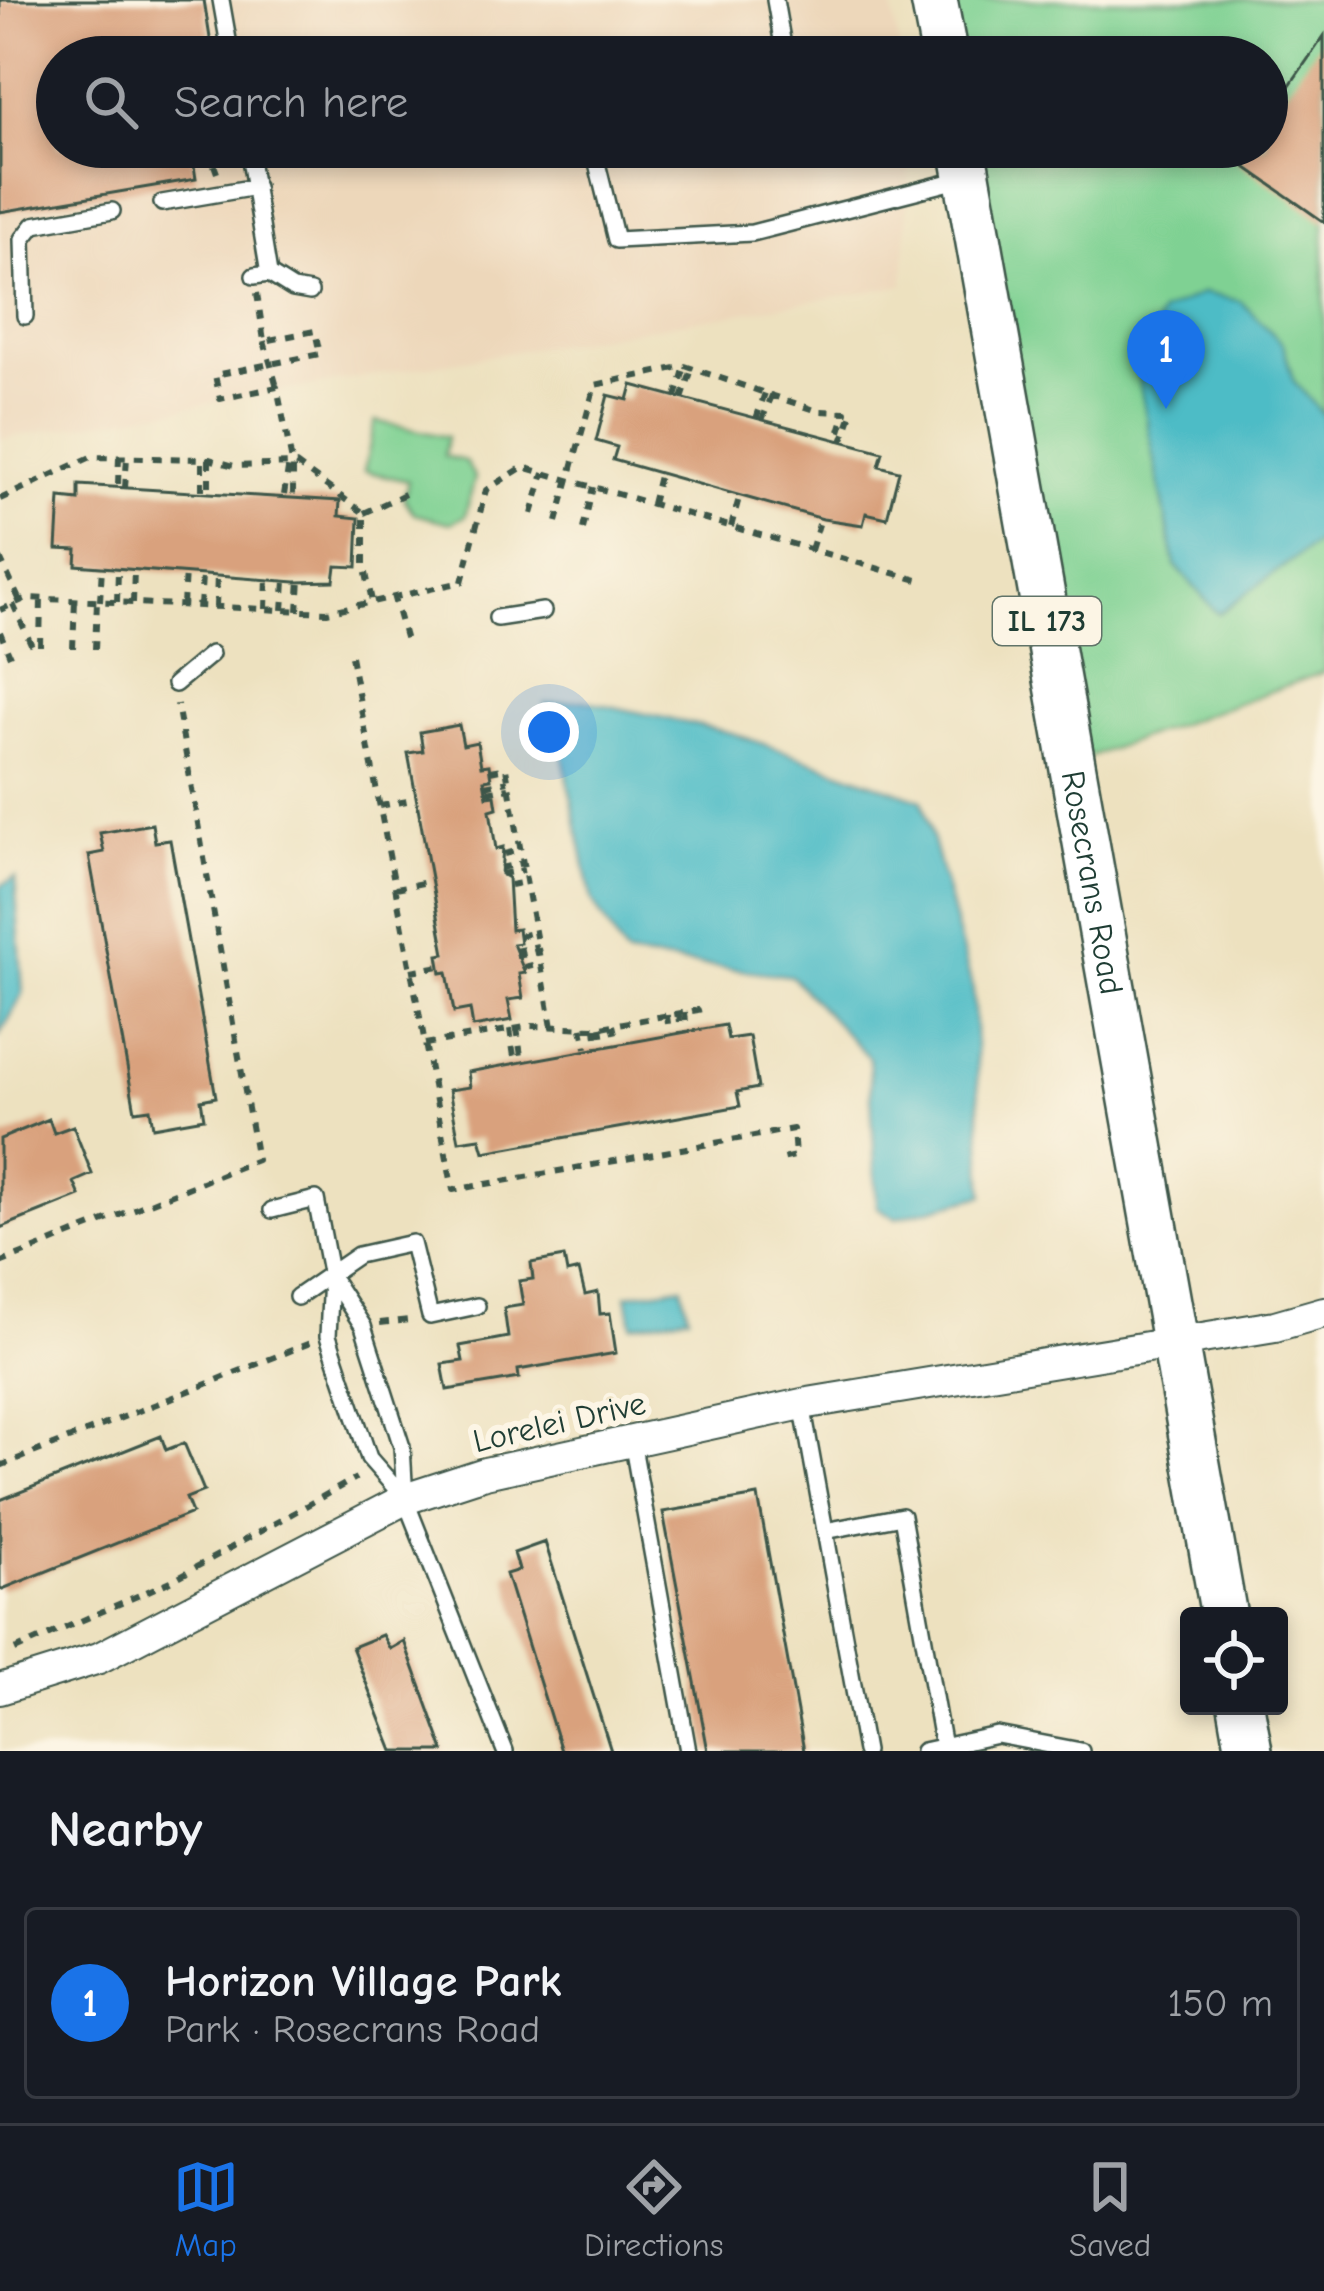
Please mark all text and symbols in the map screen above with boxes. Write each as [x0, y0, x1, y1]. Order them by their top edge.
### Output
search box [36, 36, 1288, 168]
icon: search [78, 69, 144, 135]
text: Search here [174, 76, 408, 128]
pin: 1 [1127, 310, 1205, 409]
road number: IL 173 [993, 597, 1101, 645]
your location [519, 702, 579, 762]
street label: Rosecrans Road [1054, 768, 1131, 997]
street label: Lorelei Drive [469, 1384, 649, 1460]
map controls [1180, 1607, 1288, 1715]
button: locate [1180, 1607, 1288, 1715]
text: Nearby [48, 1800, 202, 1859]
text: Horizon Village Park [165, 1955, 562, 2007]
text: 1 [82, 1981, 98, 2026]
text: 150 m [1167, 1981, 1273, 2026]
text: Park · Rosecrans Road [165, 2007, 540, 2052]
tab: Map [173, 2154, 239, 2264]
tab: Directions [584, 2154, 724, 2264]
tab: Saved [1069, 2154, 1151, 2264]

